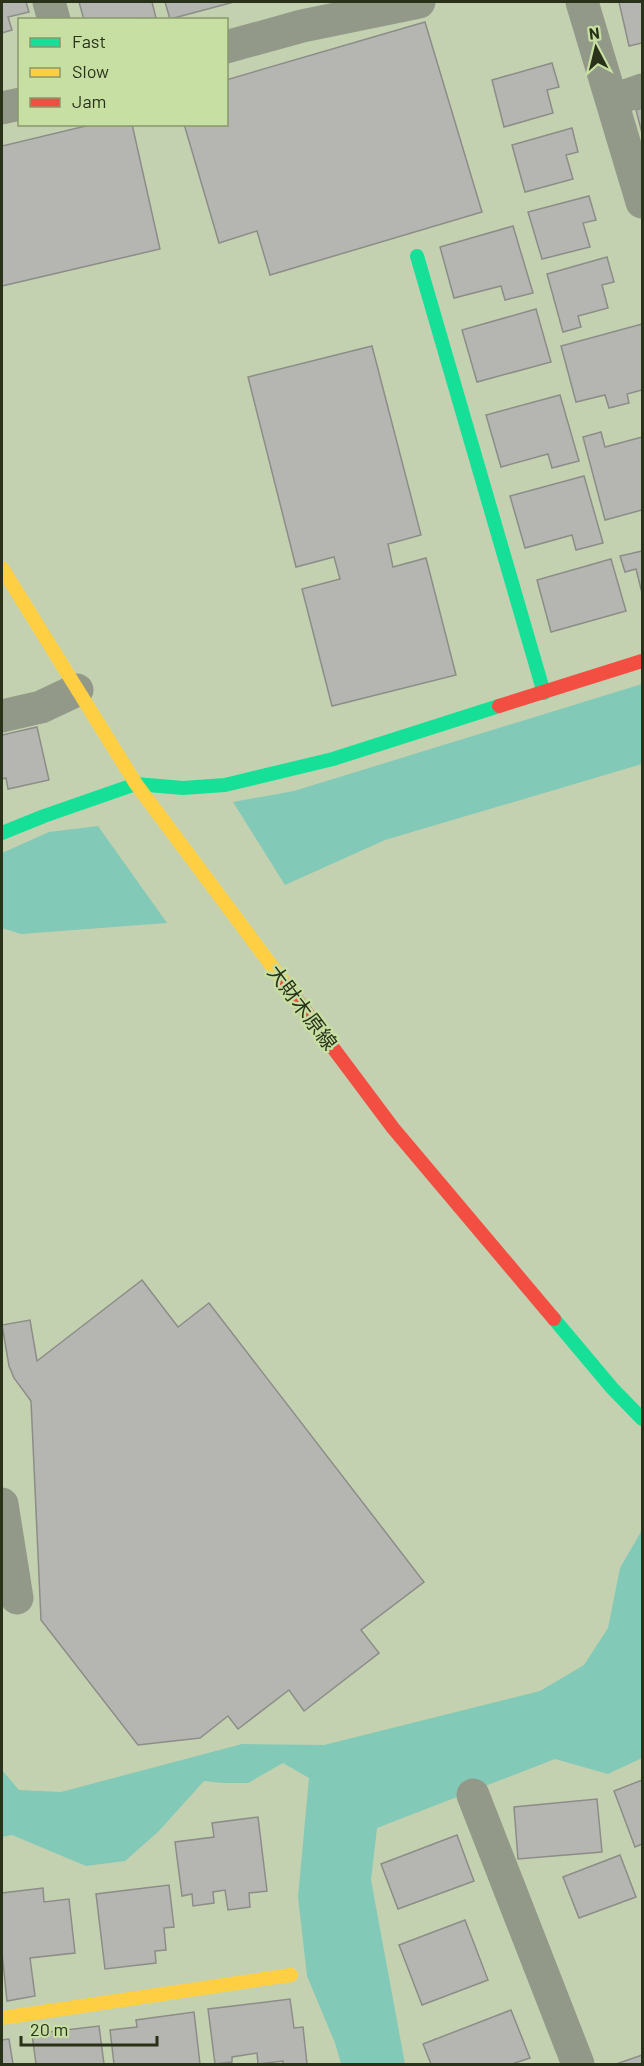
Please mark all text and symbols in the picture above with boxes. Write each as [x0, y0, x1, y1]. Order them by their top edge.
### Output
legend [18, 18, 228, 126]
north arrow [566, 18, 626, 78]
text: N [588, 23, 601, 43]
text: Fast [72, 30, 106, 52]
text: Slow [72, 60, 109, 82]
text: Jam [72, 90, 106, 112]
street label: 大財木原線 [263, 960, 343, 1054]
scale bar [21, 2009, 158, 2047]
text: 20 m [30, 2018, 68, 2040]

